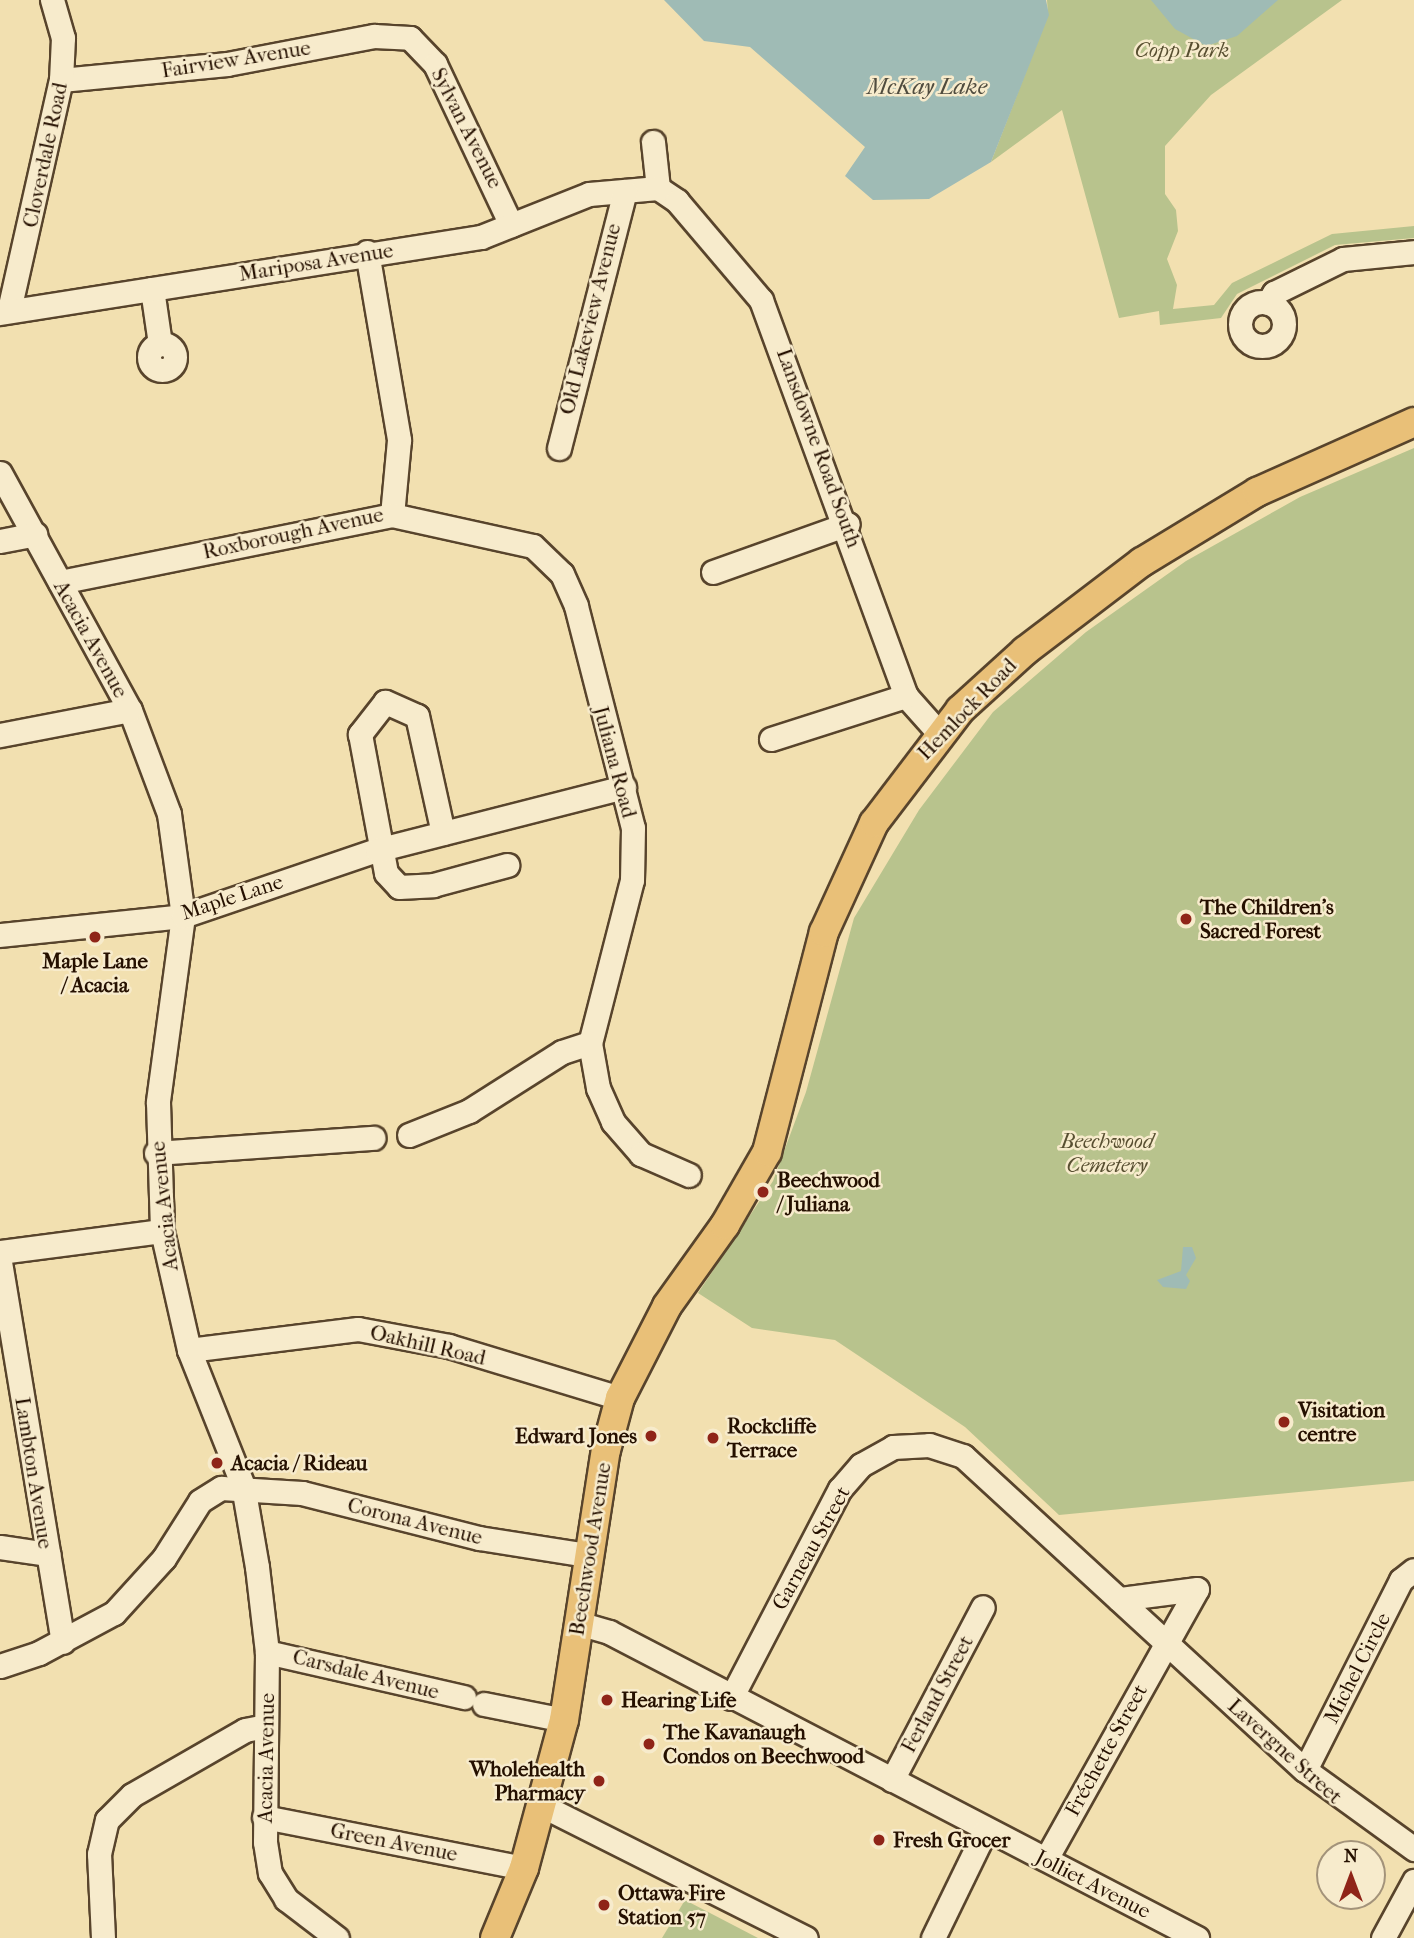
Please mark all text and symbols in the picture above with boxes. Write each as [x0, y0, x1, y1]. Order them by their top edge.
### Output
street label: Fairview Avenue [160, 35, 312, 83]
park label: Copp Park [1135, 37, 1229, 63]
street label: Sylvan Avenue [426, 64, 508, 192]
water label: McKay Lake [867, 73, 987, 101]
street label: Cloverdale Road [17, 80, 73, 230]
street label: Old Lakeview Avenue [554, 221, 626, 417]
street label: Mariposa Avenue [237, 237, 395, 287]
street label: Lansdowne Road South [771, 345, 867, 551]
street label: Roxborough Avenue [200, 502, 386, 564]
street label: Acacia Avenue [48, 576, 134, 702]
street label: Hemlock Road [912, 653, 1022, 765]
street label: Juliana Road [588, 704, 642, 820]
street label: Maple Lane [178, 869, 286, 925]
place label: The Children's Sacred Forest [1200, 894, 1334, 944]
marker: The Children's Sacred Forest [1178, 911, 1194, 927]
marker: Maple Lane / Acacia [87, 929, 103, 945]
place label: Maple Lane / Acacia [42, 948, 148, 998]
park label: Beechwood Cemetery [1060, 1128, 1154, 1178]
street label: Acacia Avenue [145, 1140, 183, 1272]
place label: Beechwood / Juliana [777, 1167, 880, 1217]
marker: Beechwood / Juliana [755, 1184, 771, 1200]
street label: Oakhill Road [368, 1319, 488, 1371]
street label: Lambton Avenue [10, 1395, 58, 1551]
place label: Visitation centre [1298, 1397, 1385, 1447]
place label: Rockcliffe Terrace [727, 1413, 816, 1463]
marker: Visitation centre [1276, 1414, 1292, 1430]
place label: Edward Jones [515, 1423, 637, 1449]
marker: Edward Jones [643, 1428, 659, 1444]
marker: Rockcliffe Terrace [705, 1430, 721, 1446]
place label: Acacia / Rideau [231, 1450, 368, 1476]
marker: Acacia / Rideau [209, 1455, 225, 1471]
street label: Beechwood Avenue [564, 1461, 616, 1637]
street label: Garneau Street [767, 1482, 855, 1614]
street label: Corona Avenue [345, 1492, 485, 1550]
street label: Michel Circle [1318, 1608, 1396, 1728]
street label: Ferland Street [896, 1631, 978, 1757]
street label: Carsdale Avenue [290, 1644, 442, 1704]
street label: Fréchette Street [1059, 1680, 1153, 1820]
place label: Hearing Life [621, 1687, 736, 1713]
marker: Hearing Life [599, 1692, 615, 1708]
street label: Acacia Avenue [252, 1693, 280, 1823]
street label: Lavergne Street [1223, 1693, 1347, 1809]
place label: The Kavanaugh Condos on Beechwood [663, 1719, 864, 1769]
marker: The Kavanaugh Condos on Beechwood [641, 1736, 657, 1752]
place label: Wholehealth Pharmacy [470, 1756, 585, 1806]
marker: Wholehealth Pharmacy [591, 1773, 607, 1789]
street label: Green Avenue [328, 1817, 460, 1867]
place label: Fresh Grocer [893, 1827, 1010, 1853]
marker: Fresh Grocer [871, 1832, 887, 1848]
north arrow [1316, 1840, 1386, 1910]
street label: Jolliet Avenue [1031, 1844, 1155, 1924]
text: N [1344, 1845, 1358, 1867]
place label: Ottawa Fire Station 57 [618, 1880, 725, 1930]
marker: Ottawa Fire Station 57 [596, 1897, 612, 1913]

